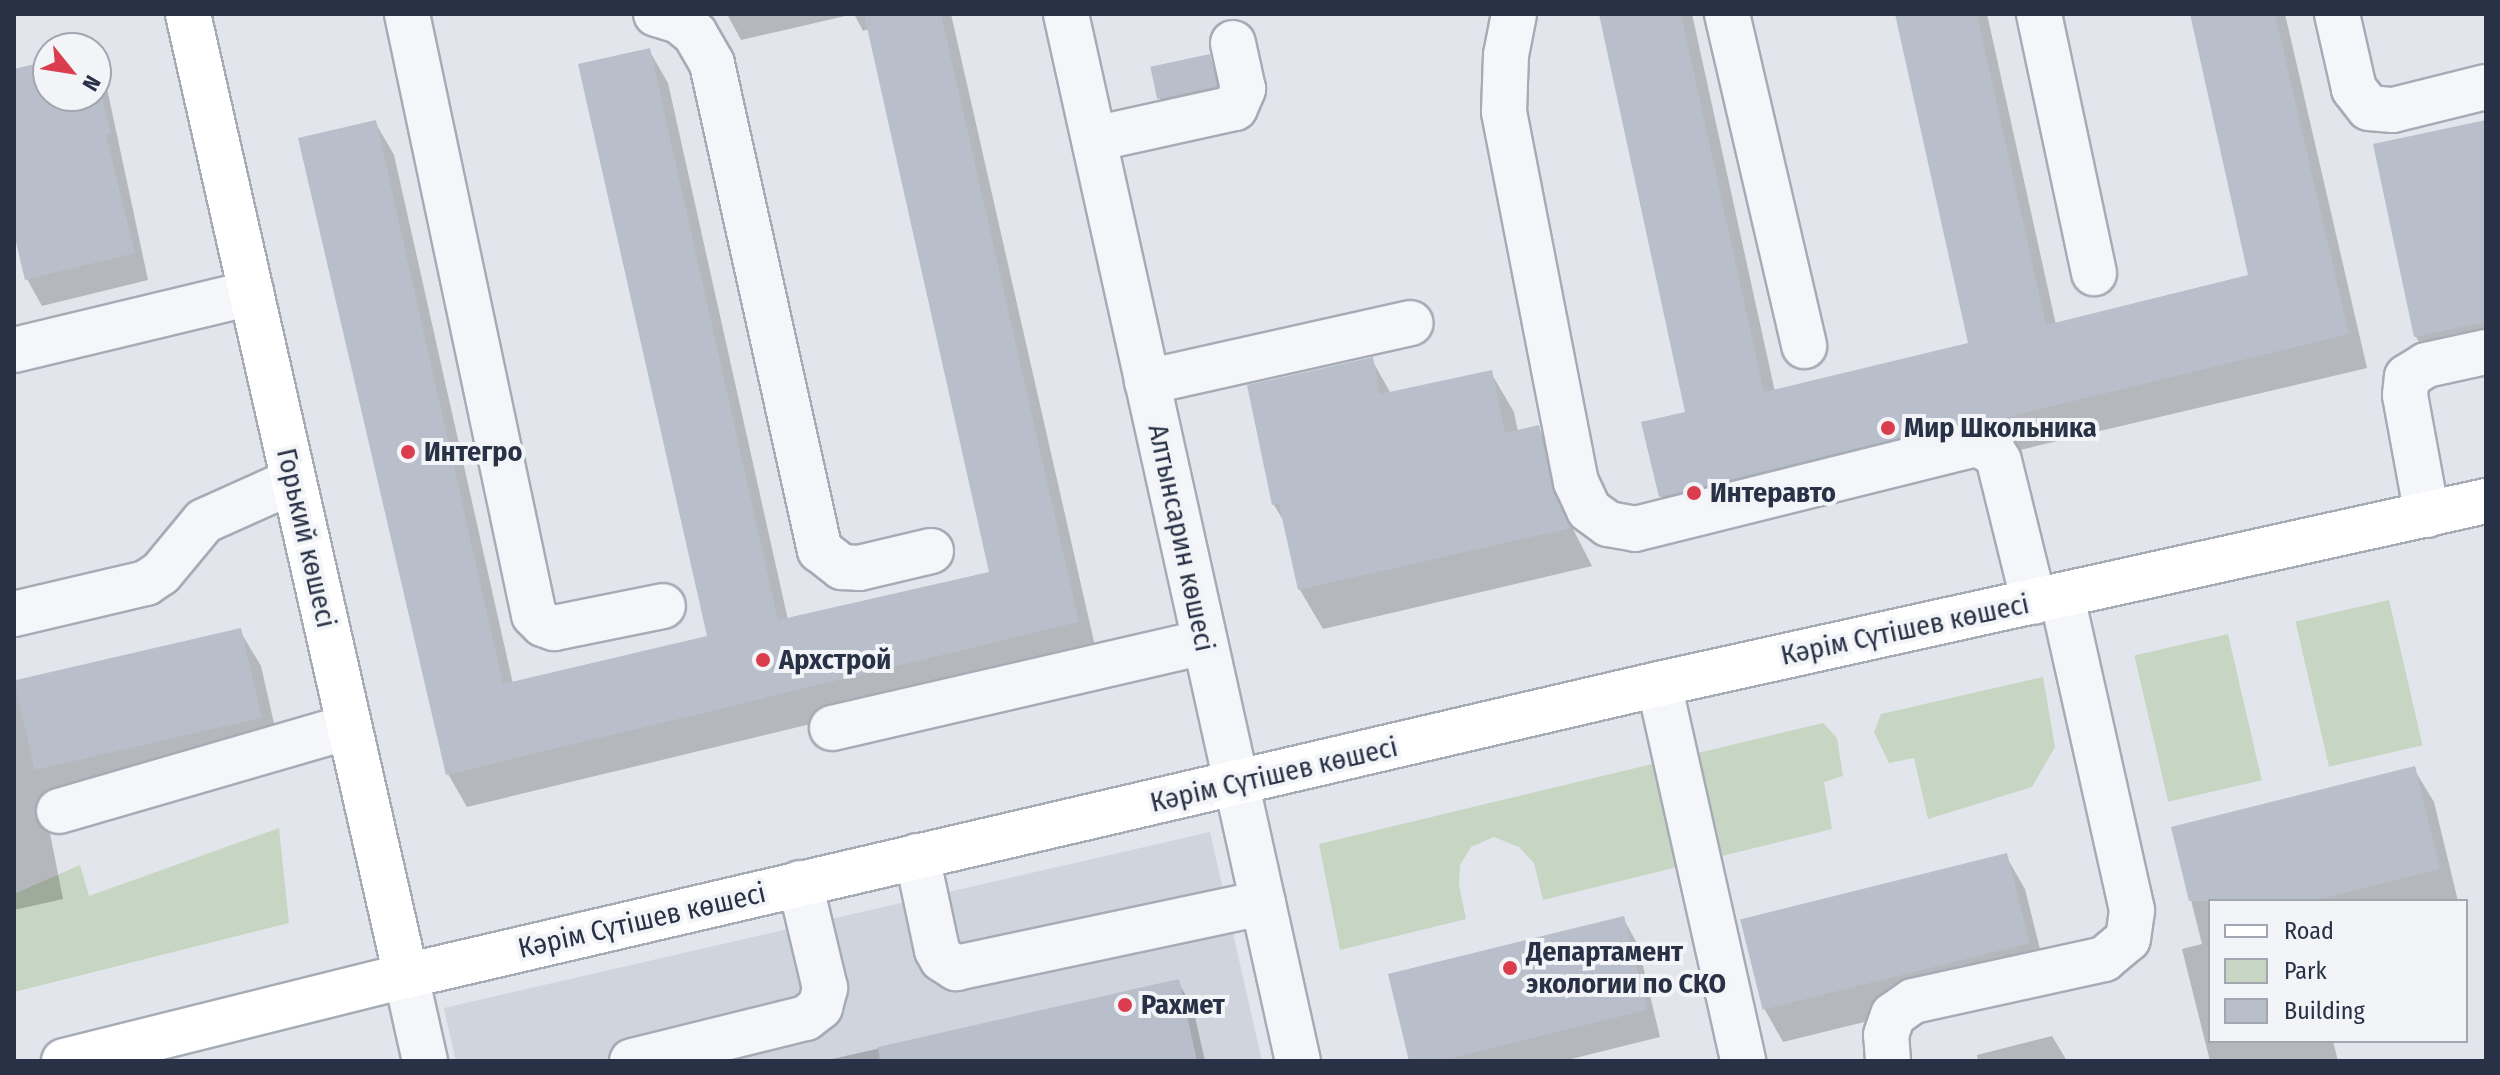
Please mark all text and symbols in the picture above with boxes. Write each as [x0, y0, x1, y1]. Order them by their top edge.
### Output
north arrow [32, 32, 112, 112]
text: N [76, 71, 106, 96]
place label: Мир Школьника [1904, 411, 2097, 445]
marker: Мир Школьника [1879, 419, 1897, 437]
street label: Алтынсарин көшесі [1141, 421, 1221, 655]
place label: Интегро [424, 435, 522, 469]
marker: Интегро [399, 443, 417, 461]
street label: Горький көшесі [269, 445, 343, 631]
place label: Интеравто [1710, 476, 1836, 510]
marker: Интеравто [1685, 484, 1703, 502]
street label: Кәрім Сүтішев көшесі [1778, 587, 2032, 673]
place label: Архстрой [779, 643, 891, 677]
marker: Архстрой [754, 651, 772, 669]
street label: Кәрім Сүтішев көшесі [1147, 730, 1401, 820]
street label: Кәрім Сүтішев көшесі [515, 876, 769, 966]
legend [2208, 899, 2468, 1043]
text: Road [2284, 917, 2334, 945]
place label: Департамент экологии по СКО [1526, 935, 1726, 1001]
text: Park [2284, 957, 2327, 985]
marker: Департамент экологии по СКО [1501, 959, 1519, 977]
place label: Рахмет [1141, 988, 1225, 1022]
marker: Рахмет [1116, 996, 1134, 1014]
text: Building [2284, 997, 2365, 1025]

